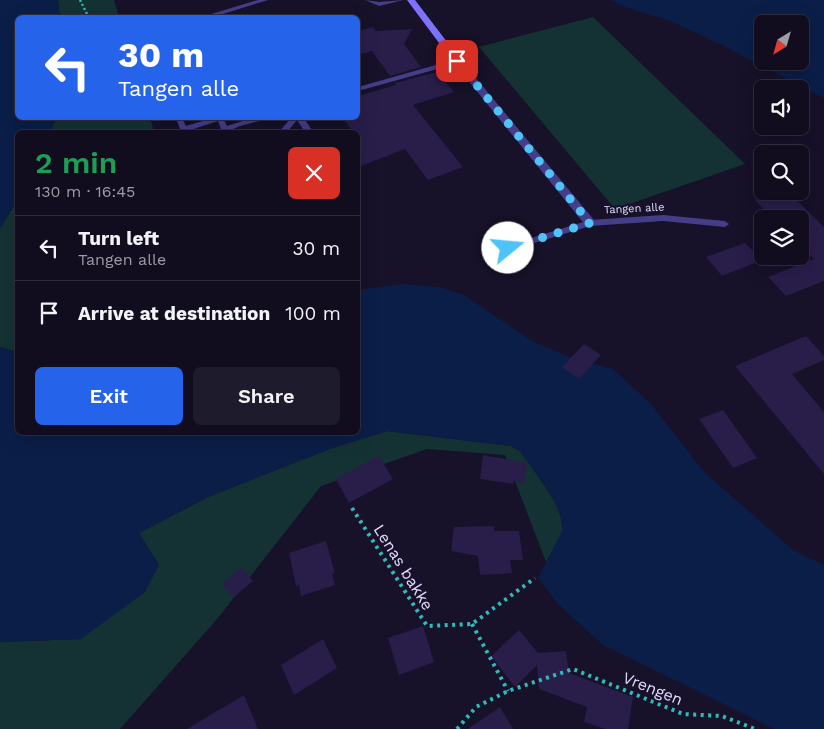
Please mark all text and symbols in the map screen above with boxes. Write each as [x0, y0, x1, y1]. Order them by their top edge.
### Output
north arrow [754, 15, 809, 70]
map controls [754, 15, 809, 265]
text: 30 m [118, 34, 204, 76]
icon: left [35, 35, 100, 100]
pin [436, 40, 478, 82]
icon: arrive [443, 47, 471, 75]
text: Tangen alle [118, 76, 239, 101]
button: sound [754, 80, 809, 135]
text: 2 min [35, 145, 117, 180]
button: search [754, 145, 809, 200]
button: close [288, 147, 340, 199]
text: 130 m · 16:45 [35, 182, 135, 201]
street label: Tangen alle [603, 200, 665, 217]
button: layers [754, 210, 809, 265]
position arrow [481, 221, 533, 273]
text: Turn left [78, 227, 159, 250]
icon: left [35, 234, 63, 262]
text: 30 m [293, 237, 340, 260]
text: Tangen alle [78, 250, 166, 269]
icon: arrive [35, 299, 63, 327]
text: Arrive at destination [78, 302, 270, 325]
text: 100 m [285, 302, 341, 325]
button: Exit [35, 367, 183, 425]
button: Share [193, 367, 340, 425]
street label: Lenas bakke [370, 521, 437, 614]
street label: Vrengen [620, 668, 686, 709]

